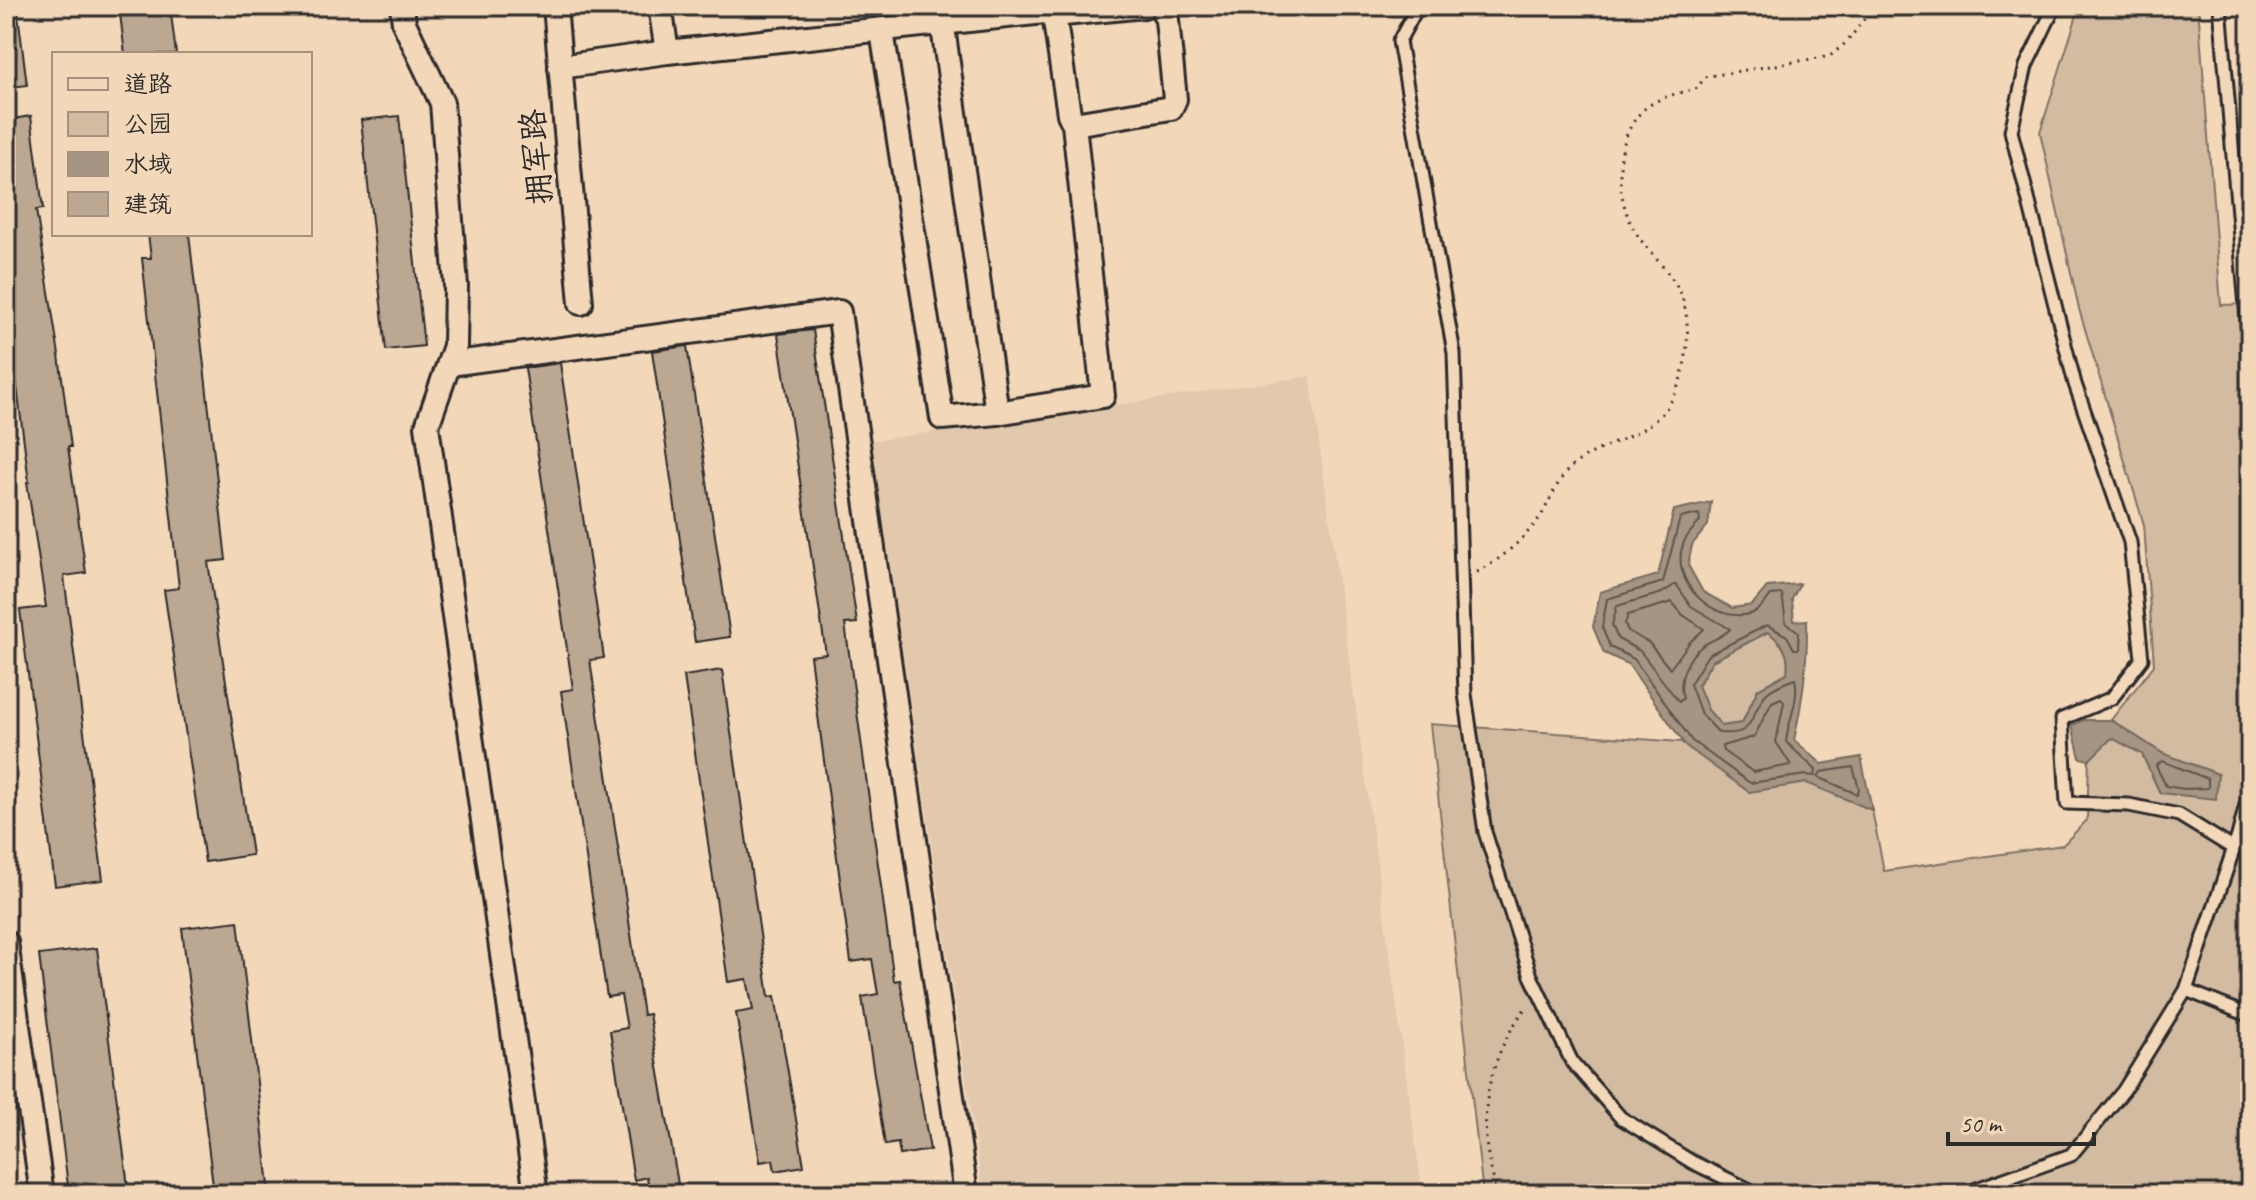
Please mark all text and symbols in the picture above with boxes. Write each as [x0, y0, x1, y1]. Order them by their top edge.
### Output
legend [52, 52, 312, 236]
text: 道路 [124, 69, 172, 99]
street label: 拥军路 [512, 107, 561, 207]
text: 公园 [124, 109, 172, 139]
text: 水域 [124, 149, 172, 179]
text: 建筑 [124, 189, 172, 219]
scale bar [1948, 1096, 2094, 1146]
text: 50 m [1960, 1109, 2003, 1139]

